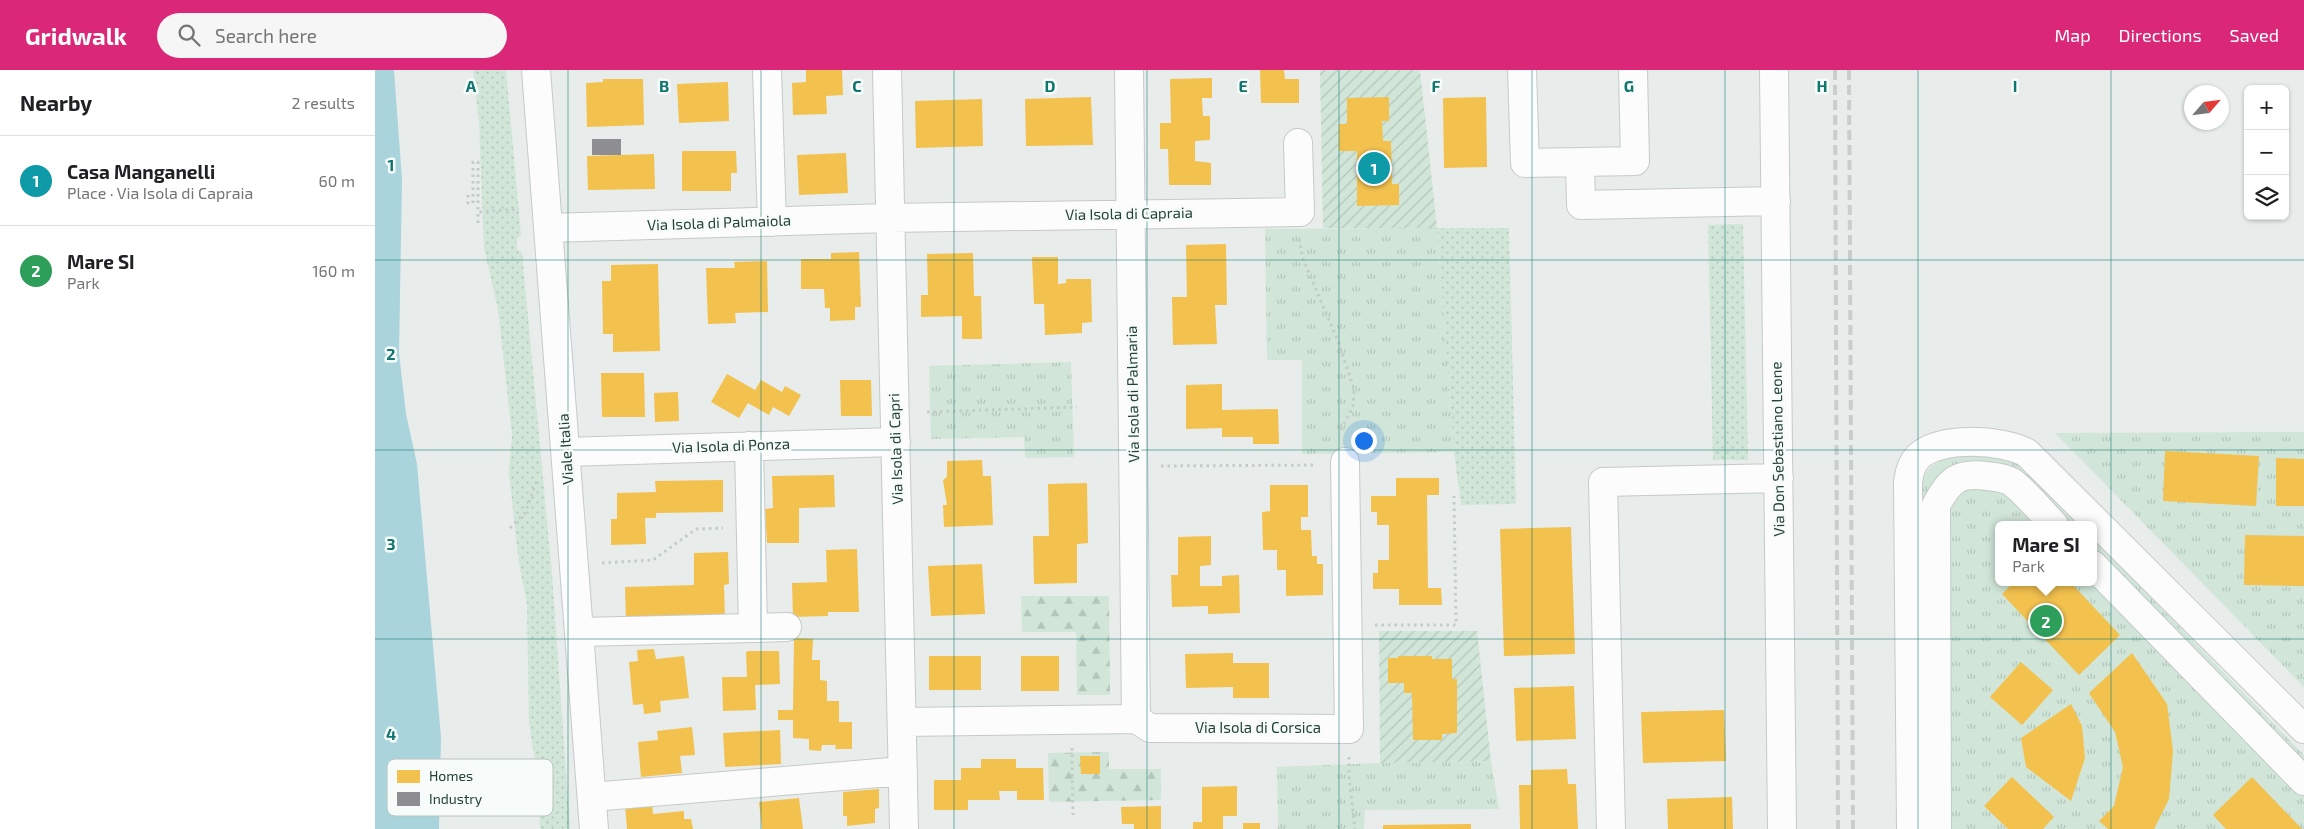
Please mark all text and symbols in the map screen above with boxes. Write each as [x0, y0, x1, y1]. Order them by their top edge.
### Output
search box [157, 13, 507, 58]
text: Gridwalk [25, 21, 127, 50]
icon: search [175, 21, 203, 49]
text: Search here [215, 24, 317, 47]
text: Map [2054, 24, 2091, 46]
text: Directions [2119, 24, 2202, 46]
text: Saved [2230, 24, 2279, 46]
text: A [466, 76, 477, 95]
text: B [659, 76, 669, 95]
text: C [852, 76, 862, 95]
text: D [1045, 76, 1056, 95]
text: E [1238, 76, 1248, 95]
text: F [1432, 76, 1441, 95]
text: G [1624, 76, 1634, 95]
text: H [1816, 76, 1828, 95]
text: I [2013, 76, 2017, 95]
north arrow [2184, 85, 2229, 130]
map controls [2244, 85, 2289, 220]
button: + [2244, 85, 2289, 130]
text: Nearby [20, 90, 92, 115]
text: 2 results [292, 93, 355, 112]
button: − [2244, 130, 2289, 175]
pin: 1 [1358, 149, 1390, 187]
text: 1 [388, 155, 394, 174]
text: Casa Manganelli [67, 160, 215, 183]
text: 1 [33, 171, 39, 190]
text: 60 m [319, 171, 355, 190]
button: layers [2244, 175, 2289, 220]
text: Place · Via Isola di Capraia [67, 183, 253, 202]
street label: Via Isola di Capraia [1065, 203, 1193, 223]
street label: Via Isola di Palmaiola [647, 210, 791, 234]
text: Mare SI [67, 250, 135, 273]
text: 2 [31, 261, 41, 280]
text: 160 m [312, 261, 355, 280]
text: Park [67, 273, 100, 292]
street label: Via Isola di Palmaria [1122, 325, 1142, 463]
text: 2 [386, 344, 396, 363]
street label: Via Don Sebastiano Leone [1766, 361, 1788, 537]
street label: Via Isola di Capri [884, 393, 906, 505]
street label: Viale Italia [554, 413, 576, 485]
your location [1351, 428, 1377, 454]
street label: Via Isola di Ponza [672, 434, 790, 456]
popup [1995, 521, 2097, 586]
text: Mare SI [2012, 533, 2080, 556]
text: 3 [386, 534, 396, 553]
text: Park [2012, 556, 2045, 575]
pin: 2 [2030, 602, 2062, 640]
street label: Via Isola di Corsica [1195, 718, 1321, 736]
text: 4 [386, 724, 396, 743]
legend [387, 759, 553, 816]
text: Homes [429, 767, 473, 784]
text: Industry [429, 790, 483, 807]

